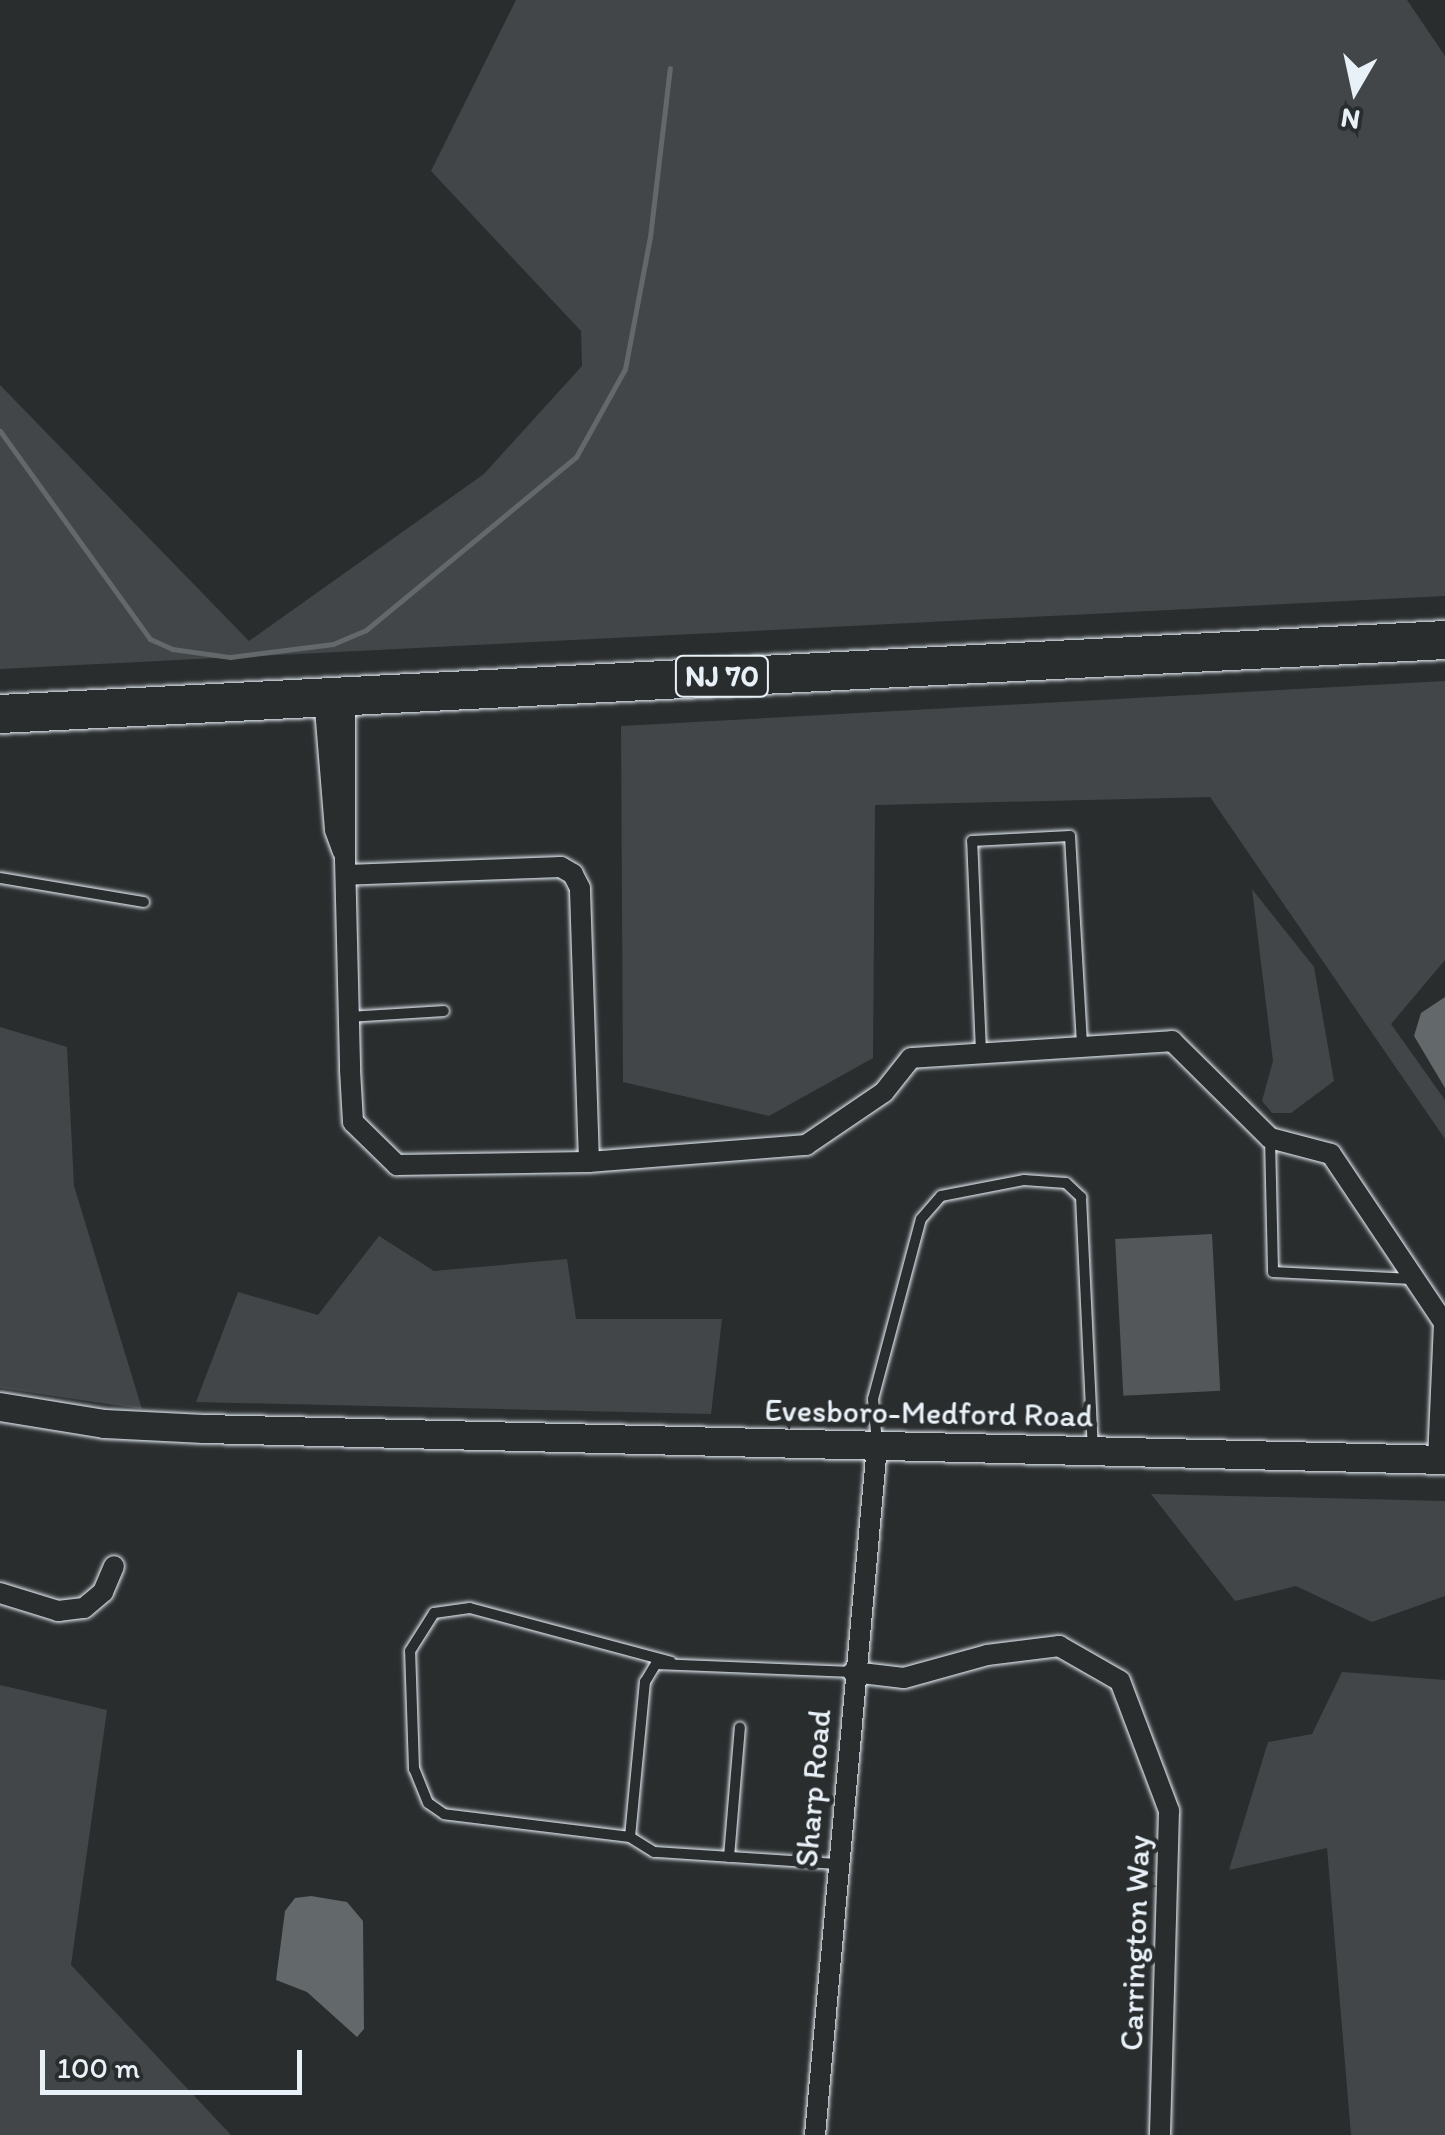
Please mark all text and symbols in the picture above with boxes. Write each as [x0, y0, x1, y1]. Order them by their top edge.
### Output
north arrow [1305, 40, 1405, 140]
text: N [1338, 101, 1362, 138]
road number: NJ 70 [674, 651, 770, 701]
street label: Evesboro-Medford Road [765, 1391, 1093, 1435]
street label: Sharp Road [787, 1708, 839, 1868]
street label: Carrington Way [1112, 1834, 1158, 2052]
scale bar [45, 2030, 308, 2092]
text: 100 m [57, 2049, 140, 2086]

